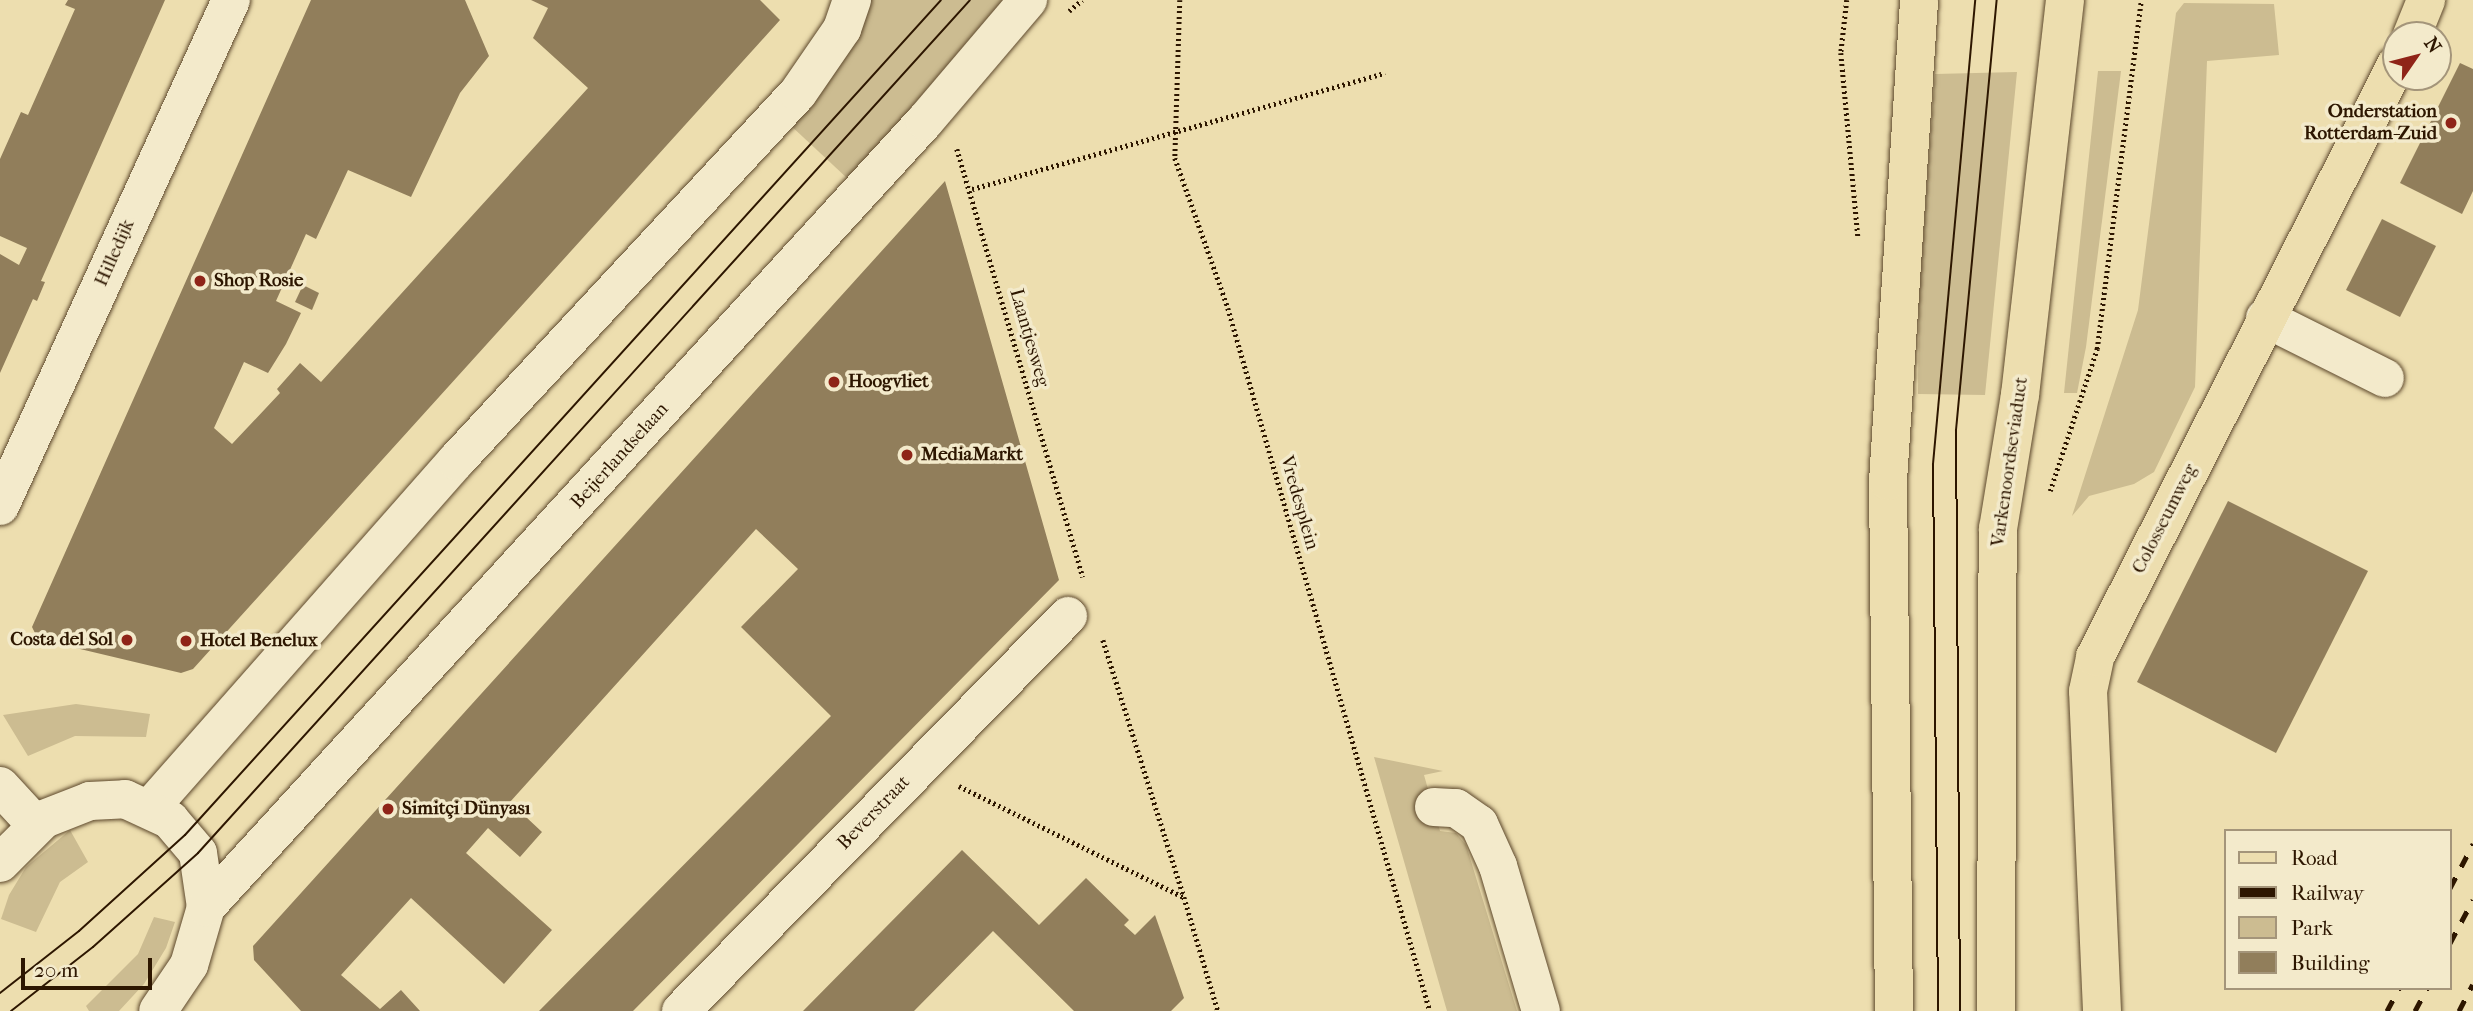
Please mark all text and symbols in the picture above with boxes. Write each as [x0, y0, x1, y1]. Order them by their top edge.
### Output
north arrow [2382, 21, 2452, 91]
text: N [2419, 33, 2446, 57]
place label: Onderstation Rotterdam-Zuid [2304, 101, 2437, 145]
marker: Onderstation Rotterdam-Zuid [2443, 115, 2459, 131]
street label: Hilledijk [90, 216, 140, 290]
place label: Shop Rosie [214, 270, 303, 292]
marker: Shop Rosie [192, 273, 208, 289]
street label: Laantjesweg [1004, 286, 1054, 390]
place label: Hoogvliet [848, 371, 929, 393]
marker: Hoogvliet [826, 374, 842, 390]
street label: Varkenoordseviaduct [1987, 376, 2033, 548]
street label: Beijerlandselaan [566, 398, 674, 514]
place label: MediaMarkt [921, 444, 1023, 466]
marker: MediaMarkt [899, 447, 915, 463]
street label: Vredesplein [1275, 453, 1323, 553]
street label: Colosseumweg [2128, 460, 2202, 578]
place label: Costa del Sol [10, 629, 113, 651]
place label: Hotel Benelux [200, 630, 318, 652]
marker: Costa del Sol [119, 632, 135, 648]
marker: Hotel Benelux [178, 633, 194, 649]
street label: Beverstraat [833, 771, 915, 855]
place label: Simitçi Dünyası [402, 798, 530, 820]
marker: Simitçi Dünyası [380, 801, 396, 817]
legend [2224, 829, 2452, 990]
text: Road [2291, 846, 2338, 870]
text: Railway [2291, 881, 2364, 905]
text: Park [2291, 916, 2333, 940]
scale bar [24, 944, 156, 988]
text: Building [2291, 951, 2369, 975]
text: 20 m [34, 958, 78, 982]

